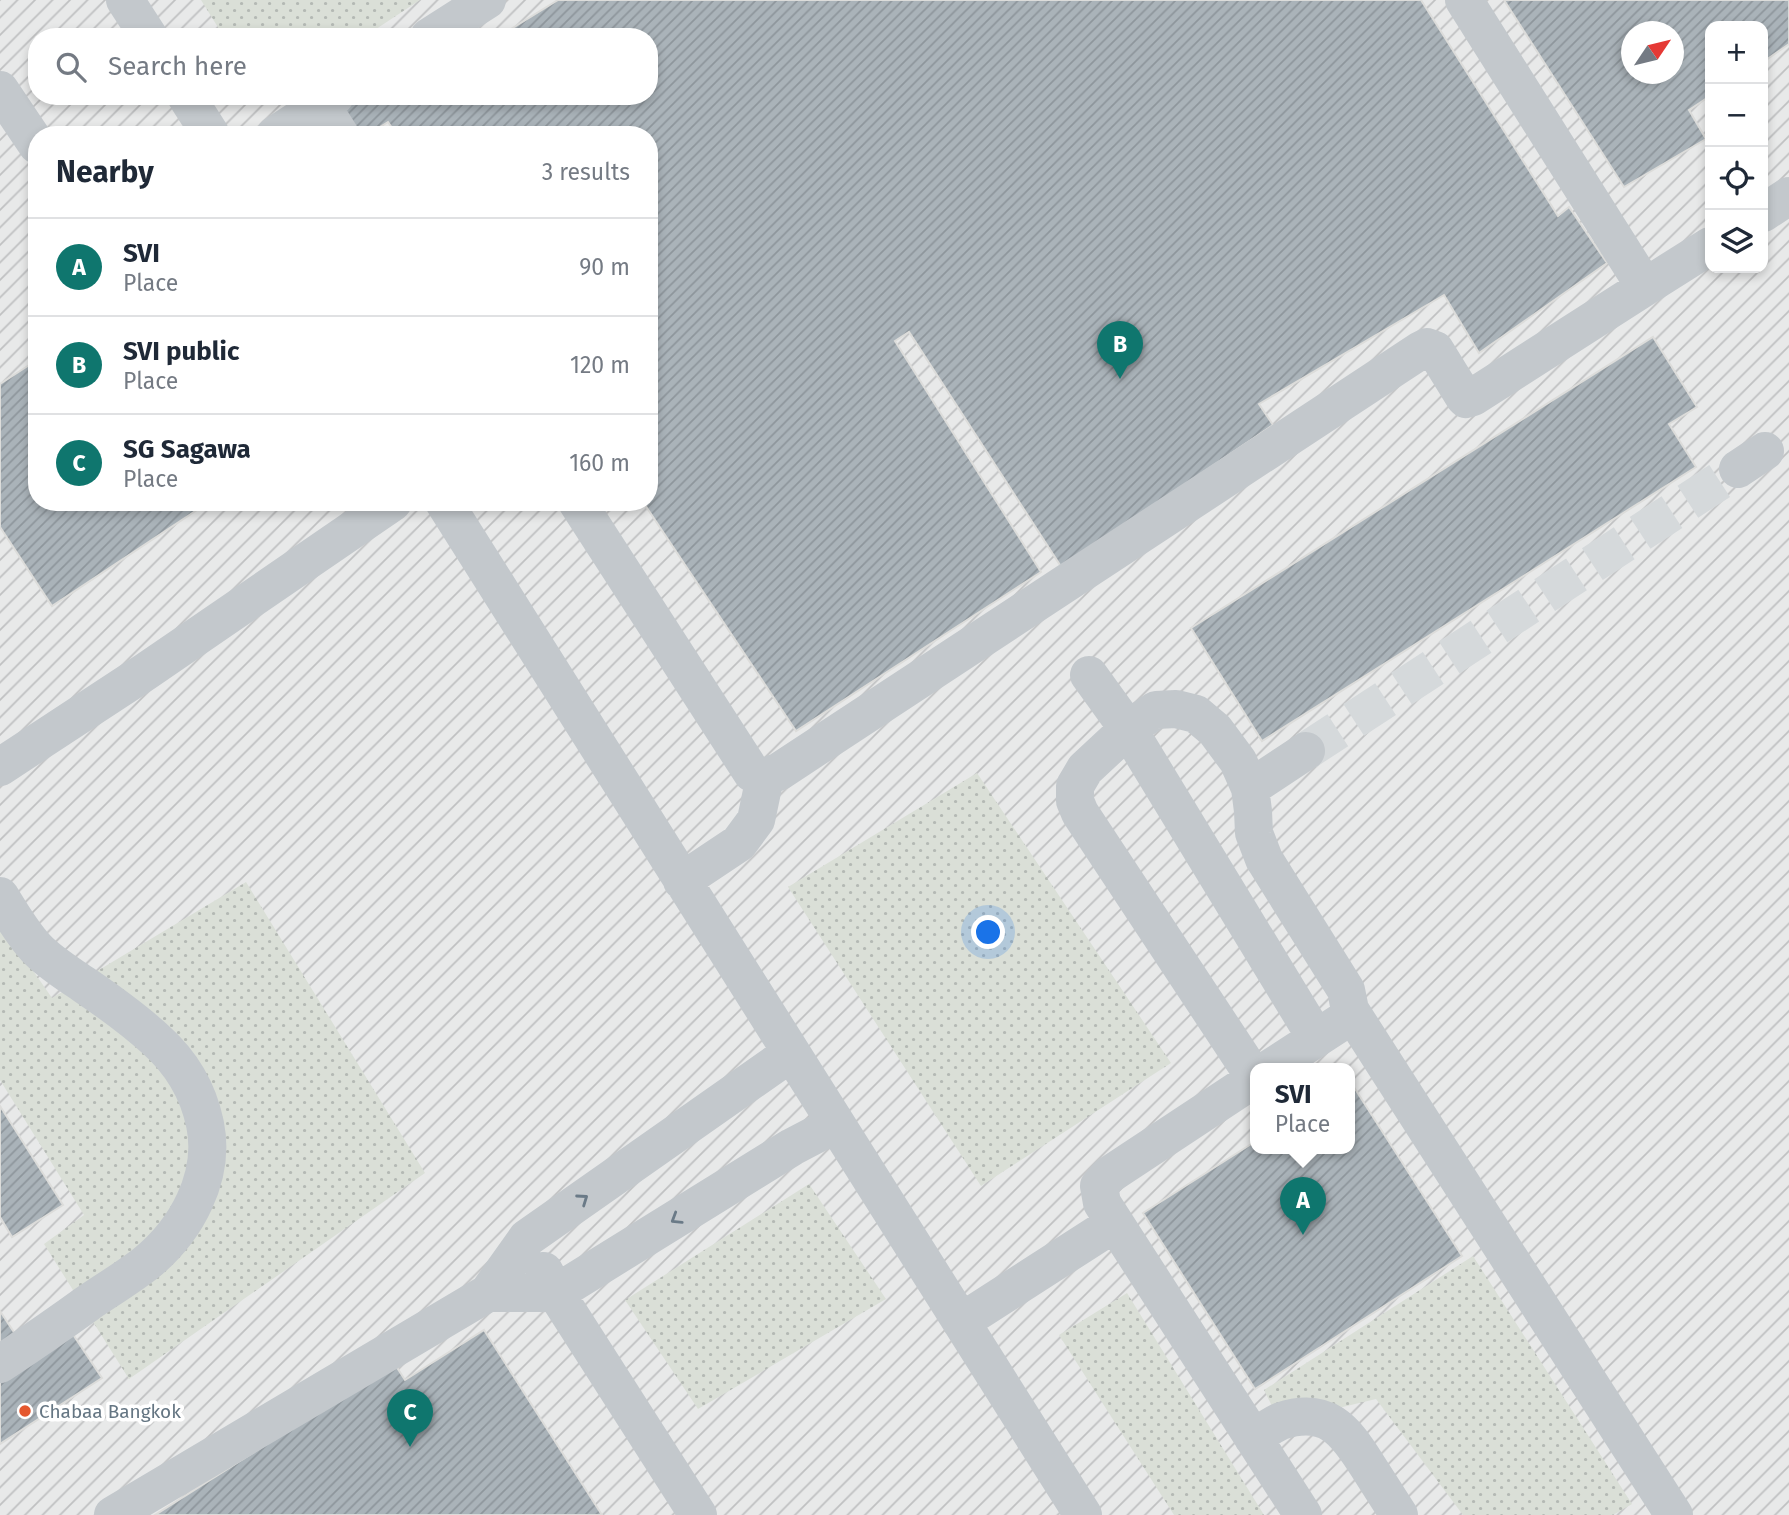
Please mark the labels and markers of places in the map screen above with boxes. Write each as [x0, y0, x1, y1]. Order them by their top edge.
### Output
pin: B [1097, 321, 1143, 379]
pin: A [1280, 1177, 1326, 1235]
pin: C [387, 1389, 433, 1447]
place label: Chabaa Bangkok [39, 1400, 181, 1423]
marker: Chabaa Bangkok [17, 1403, 33, 1419]

